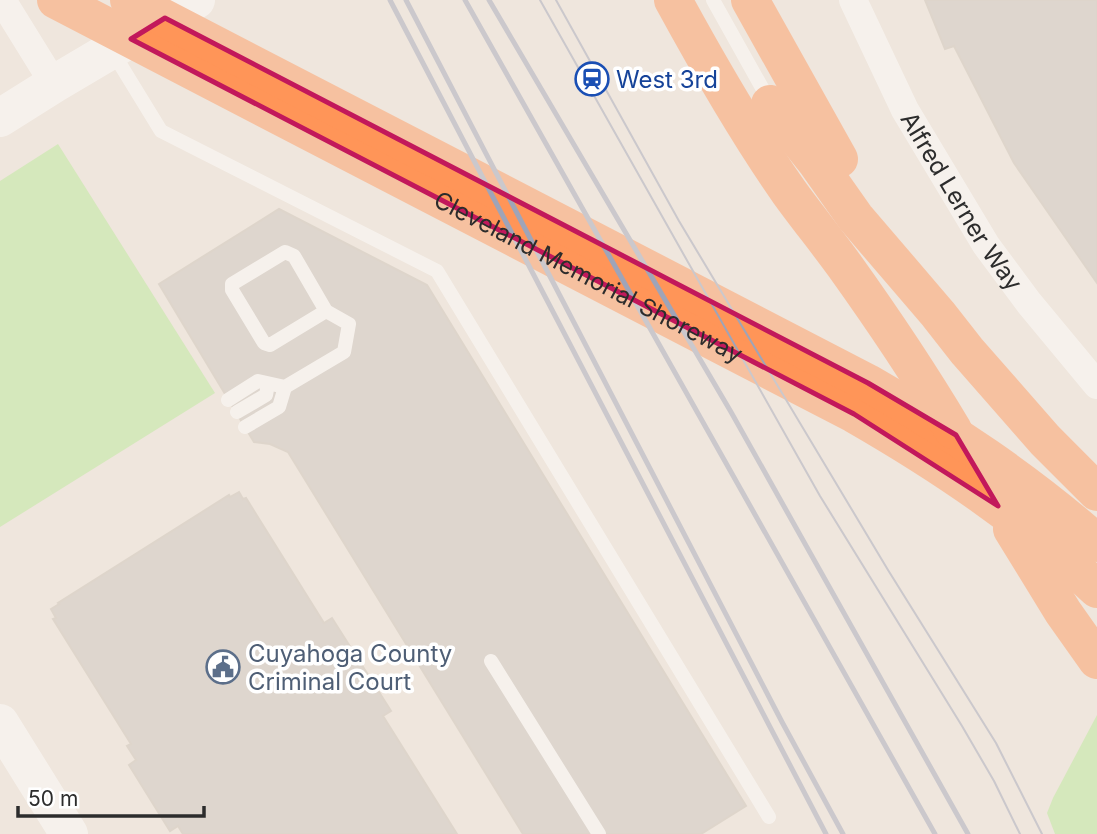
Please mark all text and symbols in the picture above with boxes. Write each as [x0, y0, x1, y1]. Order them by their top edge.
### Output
station icon: West 3rd [573, 60, 611, 98]
place label: West 3rd [616, 65, 718, 94]
street label: Alfred Lerner Way [895, 107, 1029, 296]
street label: Cleveland Memorial Shoreway [429, 184, 748, 368]
place label: Cuyahoga County Criminal Court [248, 639, 452, 696]
public building icon: Cuyahoga County Criminal Court [204, 648, 242, 686]
scale bar [18, 774, 203, 818]
text: 50 m [28, 786, 78, 811]

